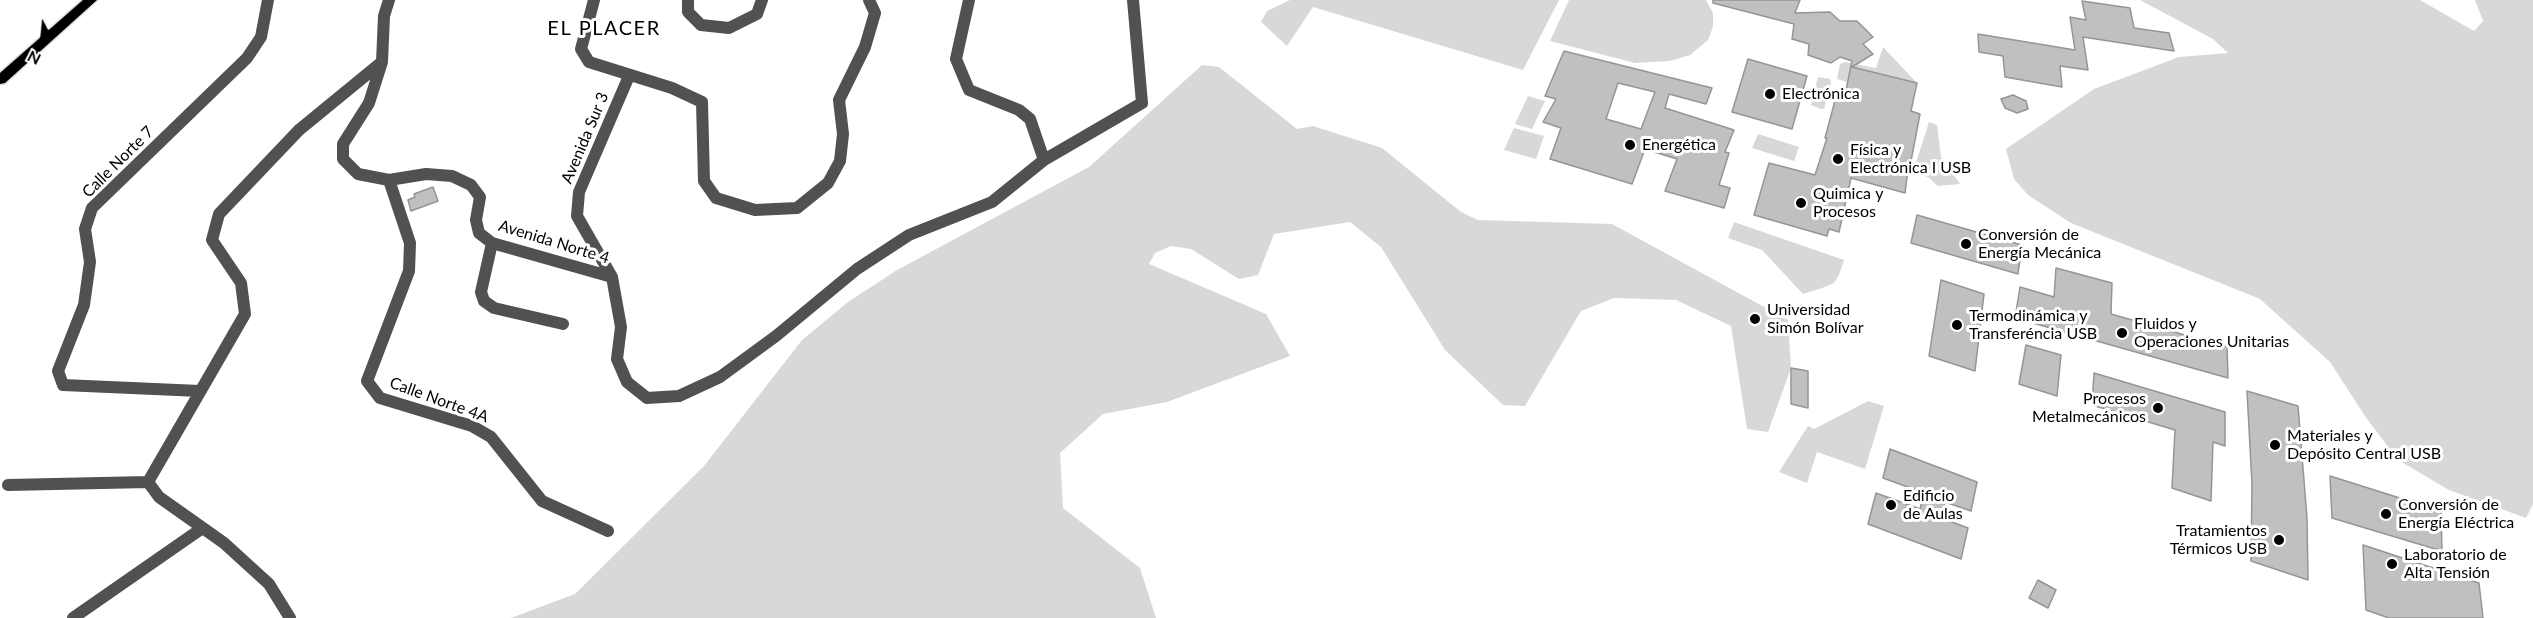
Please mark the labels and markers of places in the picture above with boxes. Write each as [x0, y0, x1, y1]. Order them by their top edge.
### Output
place label: Electrónica [1782, 84, 1860, 104]
marker: Electrónica [1763, 87, 1777, 101]
place label: Energética [1642, 135, 1716, 155]
marker: Energética [1623, 138, 1637, 152]
place label: Física y Electrónica I USB [1850, 140, 1971, 178]
marker: Física y Electrónica I USB [1831, 152, 1845, 166]
place label: Quimica y Procesos [1813, 184, 1883, 222]
marker: Quimica y Procesos [1794, 196, 1808, 210]
place label: Conversión de Energía Mecánica [1978, 225, 2101, 263]
marker: Conversión de Energía Mecánica [1959, 237, 1973, 251]
place label: Universidad Simón Bolívar [1767, 300, 1863, 338]
place label: Termodinámica y Transferéncia USB [1969, 306, 2097, 344]
marker: Universidad Simón Bolívar [1748, 312, 1762, 326]
place label: Fluidos y Operaciones Unitarias [2134, 314, 2289, 352]
marker: Termodinámica y Transferéncia USB [1950, 318, 1964, 332]
marker: Fluidos y Operaciones Unitarias [2115, 326, 2129, 340]
place label: Procesos Metalmecánicos [2032, 389, 2146, 427]
marker: Procesos Metalmecánicos [2151, 401, 2165, 415]
place label: Materiales y Depósito Central USB [2287, 426, 2441, 464]
marker: Materiales y Depósito Central USB [2268, 438, 2282, 452]
place label: Edificio de Aulas [1903, 486, 1963, 524]
place label: Conversión de Energía Eléctrica [2398, 495, 2514, 533]
marker: Edificio de Aulas [1884, 498, 1898, 512]
marker: Conversión de Energía Eléctrica [2379, 507, 2393, 521]
place label: Tratamientos Térmicos USB [2170, 521, 2267, 559]
marker: Tratamientos Térmicos USB [2272, 533, 2286, 547]
place label: Laboratorio de Alta Tensión [2404, 545, 2507, 583]
marker: Laboratorio de Alta Tensión [2385, 557, 2399, 571]

